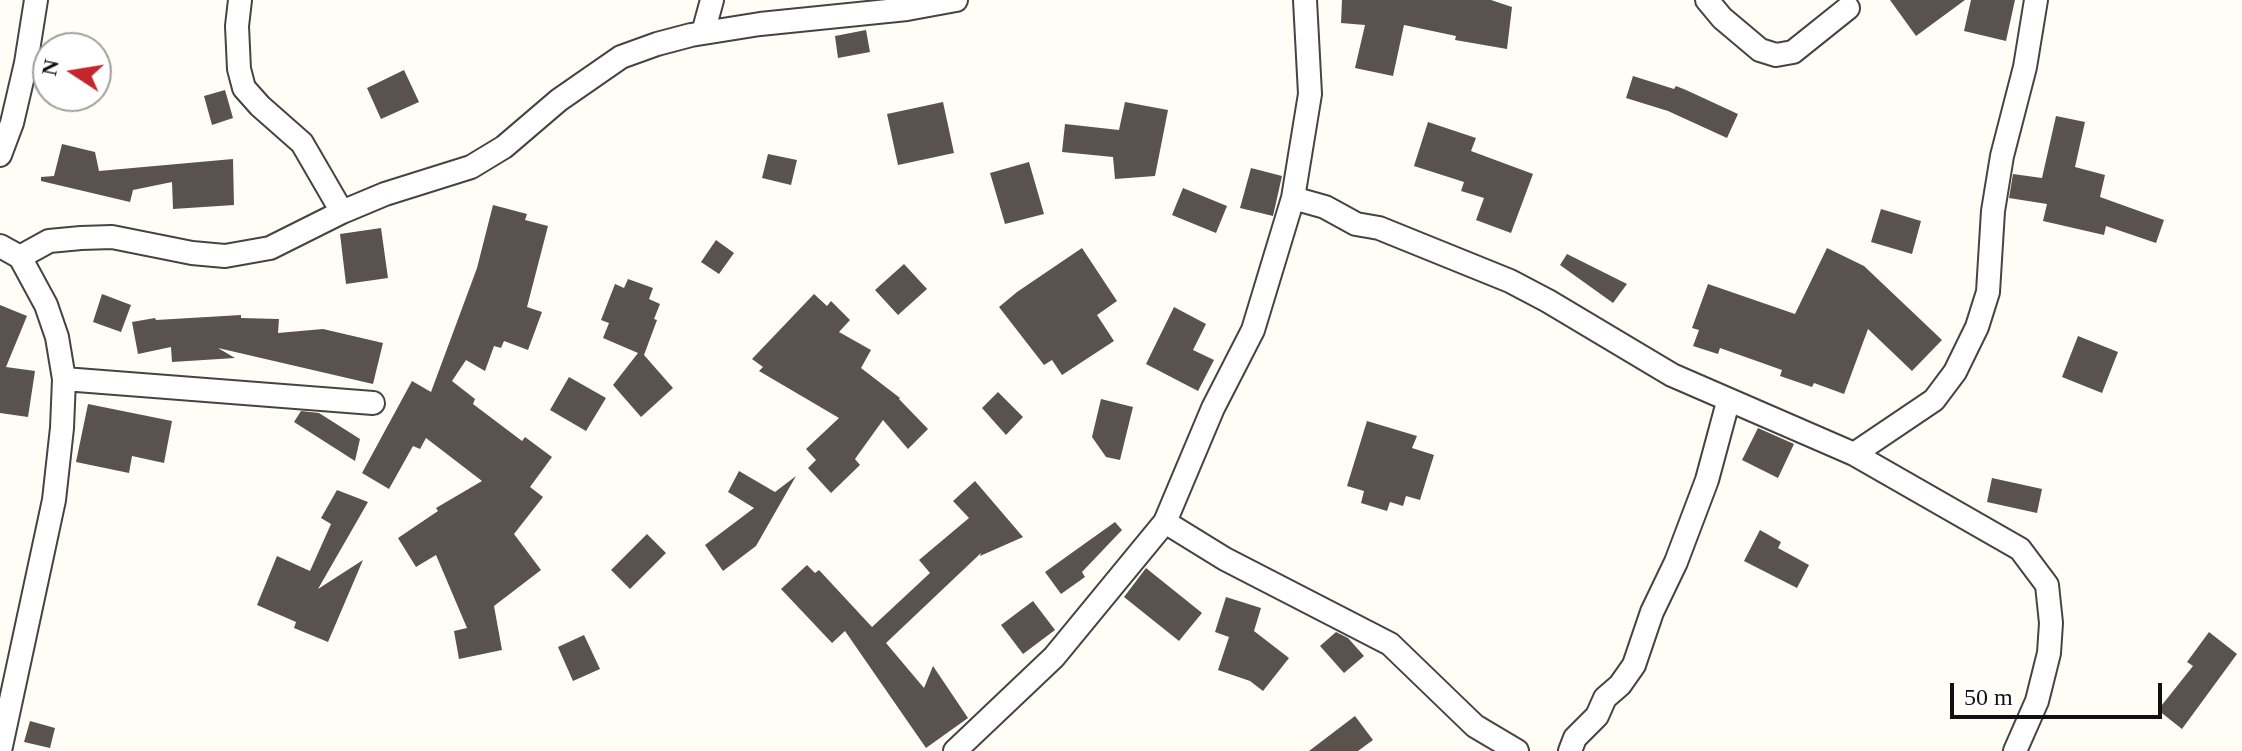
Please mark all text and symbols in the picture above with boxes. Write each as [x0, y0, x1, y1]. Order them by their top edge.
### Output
north arrow [32, 32, 112, 112]
text: N [36, 57, 64, 78]
scale bar [1954, 667, 2166, 717]
text: 50 m [1964, 684, 2013, 710]

